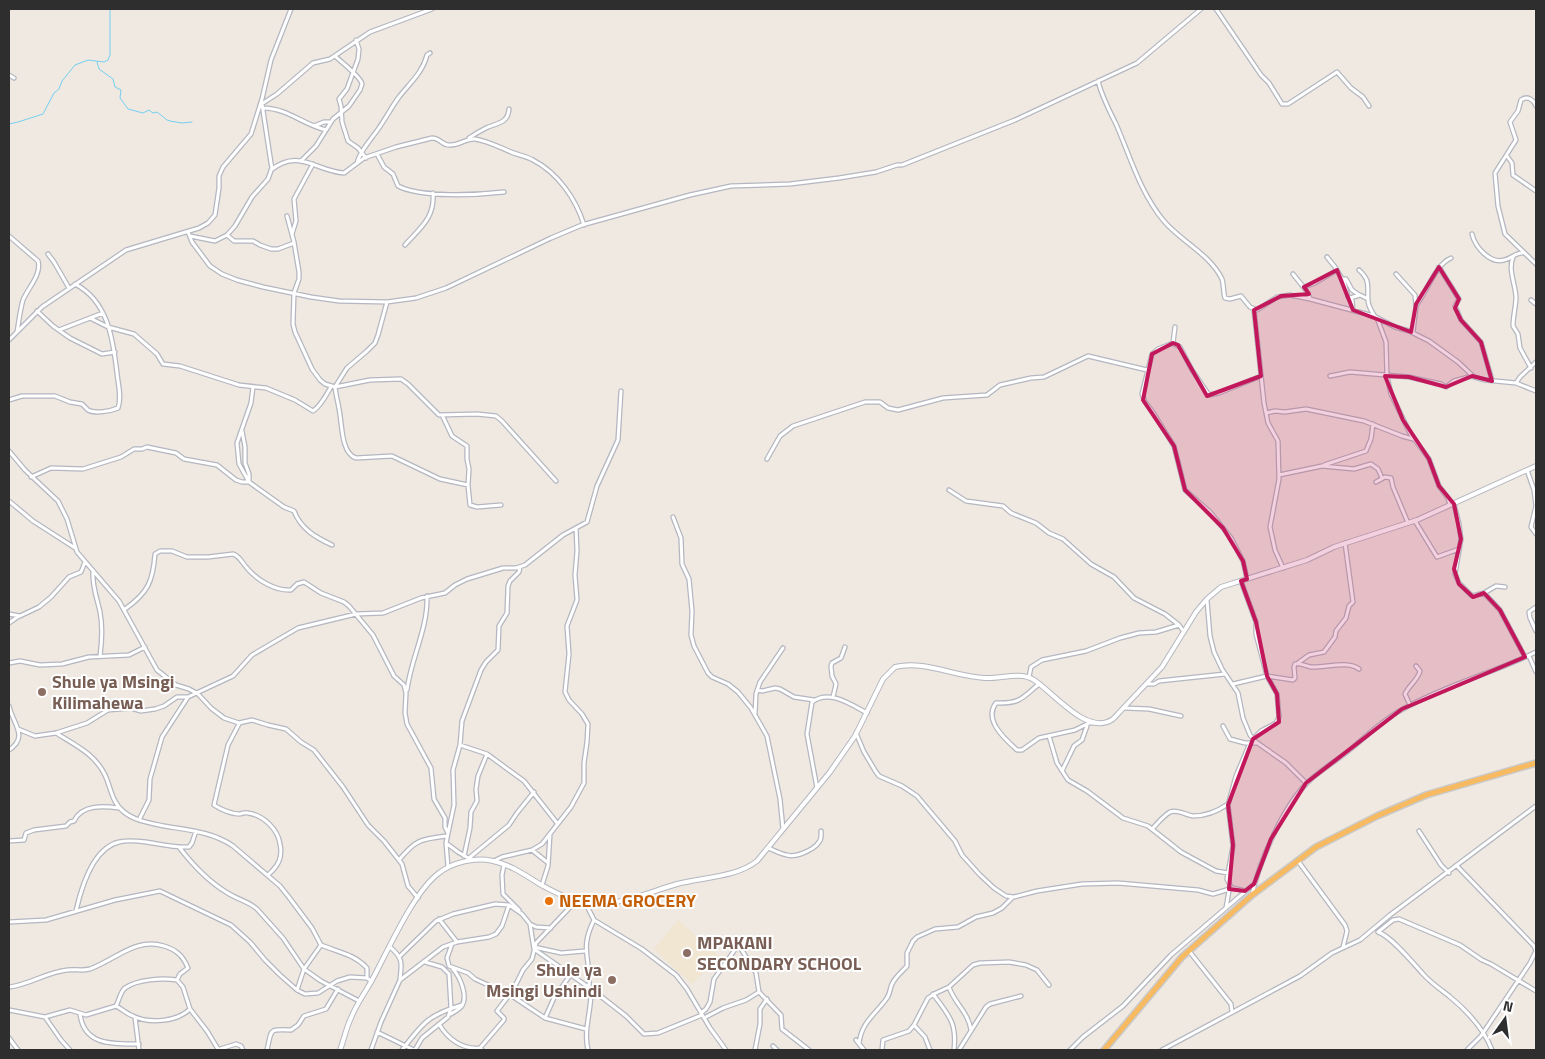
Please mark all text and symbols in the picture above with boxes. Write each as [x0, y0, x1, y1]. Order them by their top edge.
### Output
place label: Shule ya Msingi Kilimahewa [52, 668, 175, 716]
marker: Shule ya Msingi Kilimahewa [36, 686, 48, 698]
place label: NEEMA GROCERY [559, 887, 697, 914]
marker: NEEMA GROCERY [543, 895, 555, 907]
place label: MPAKANI SECONDARY SCHOOL [697, 929, 862, 977]
marker: MPAKANI SECONDARY SCHOOL [681, 947, 693, 959]
place label: Shule ya Msingi Ushindi [486, 956, 602, 1004]
marker: Shule ya Msingi Ushindi [606, 974, 618, 986]
north arrow [1480, 994, 1530, 1044]
text: N [1501, 995, 1516, 1017]

